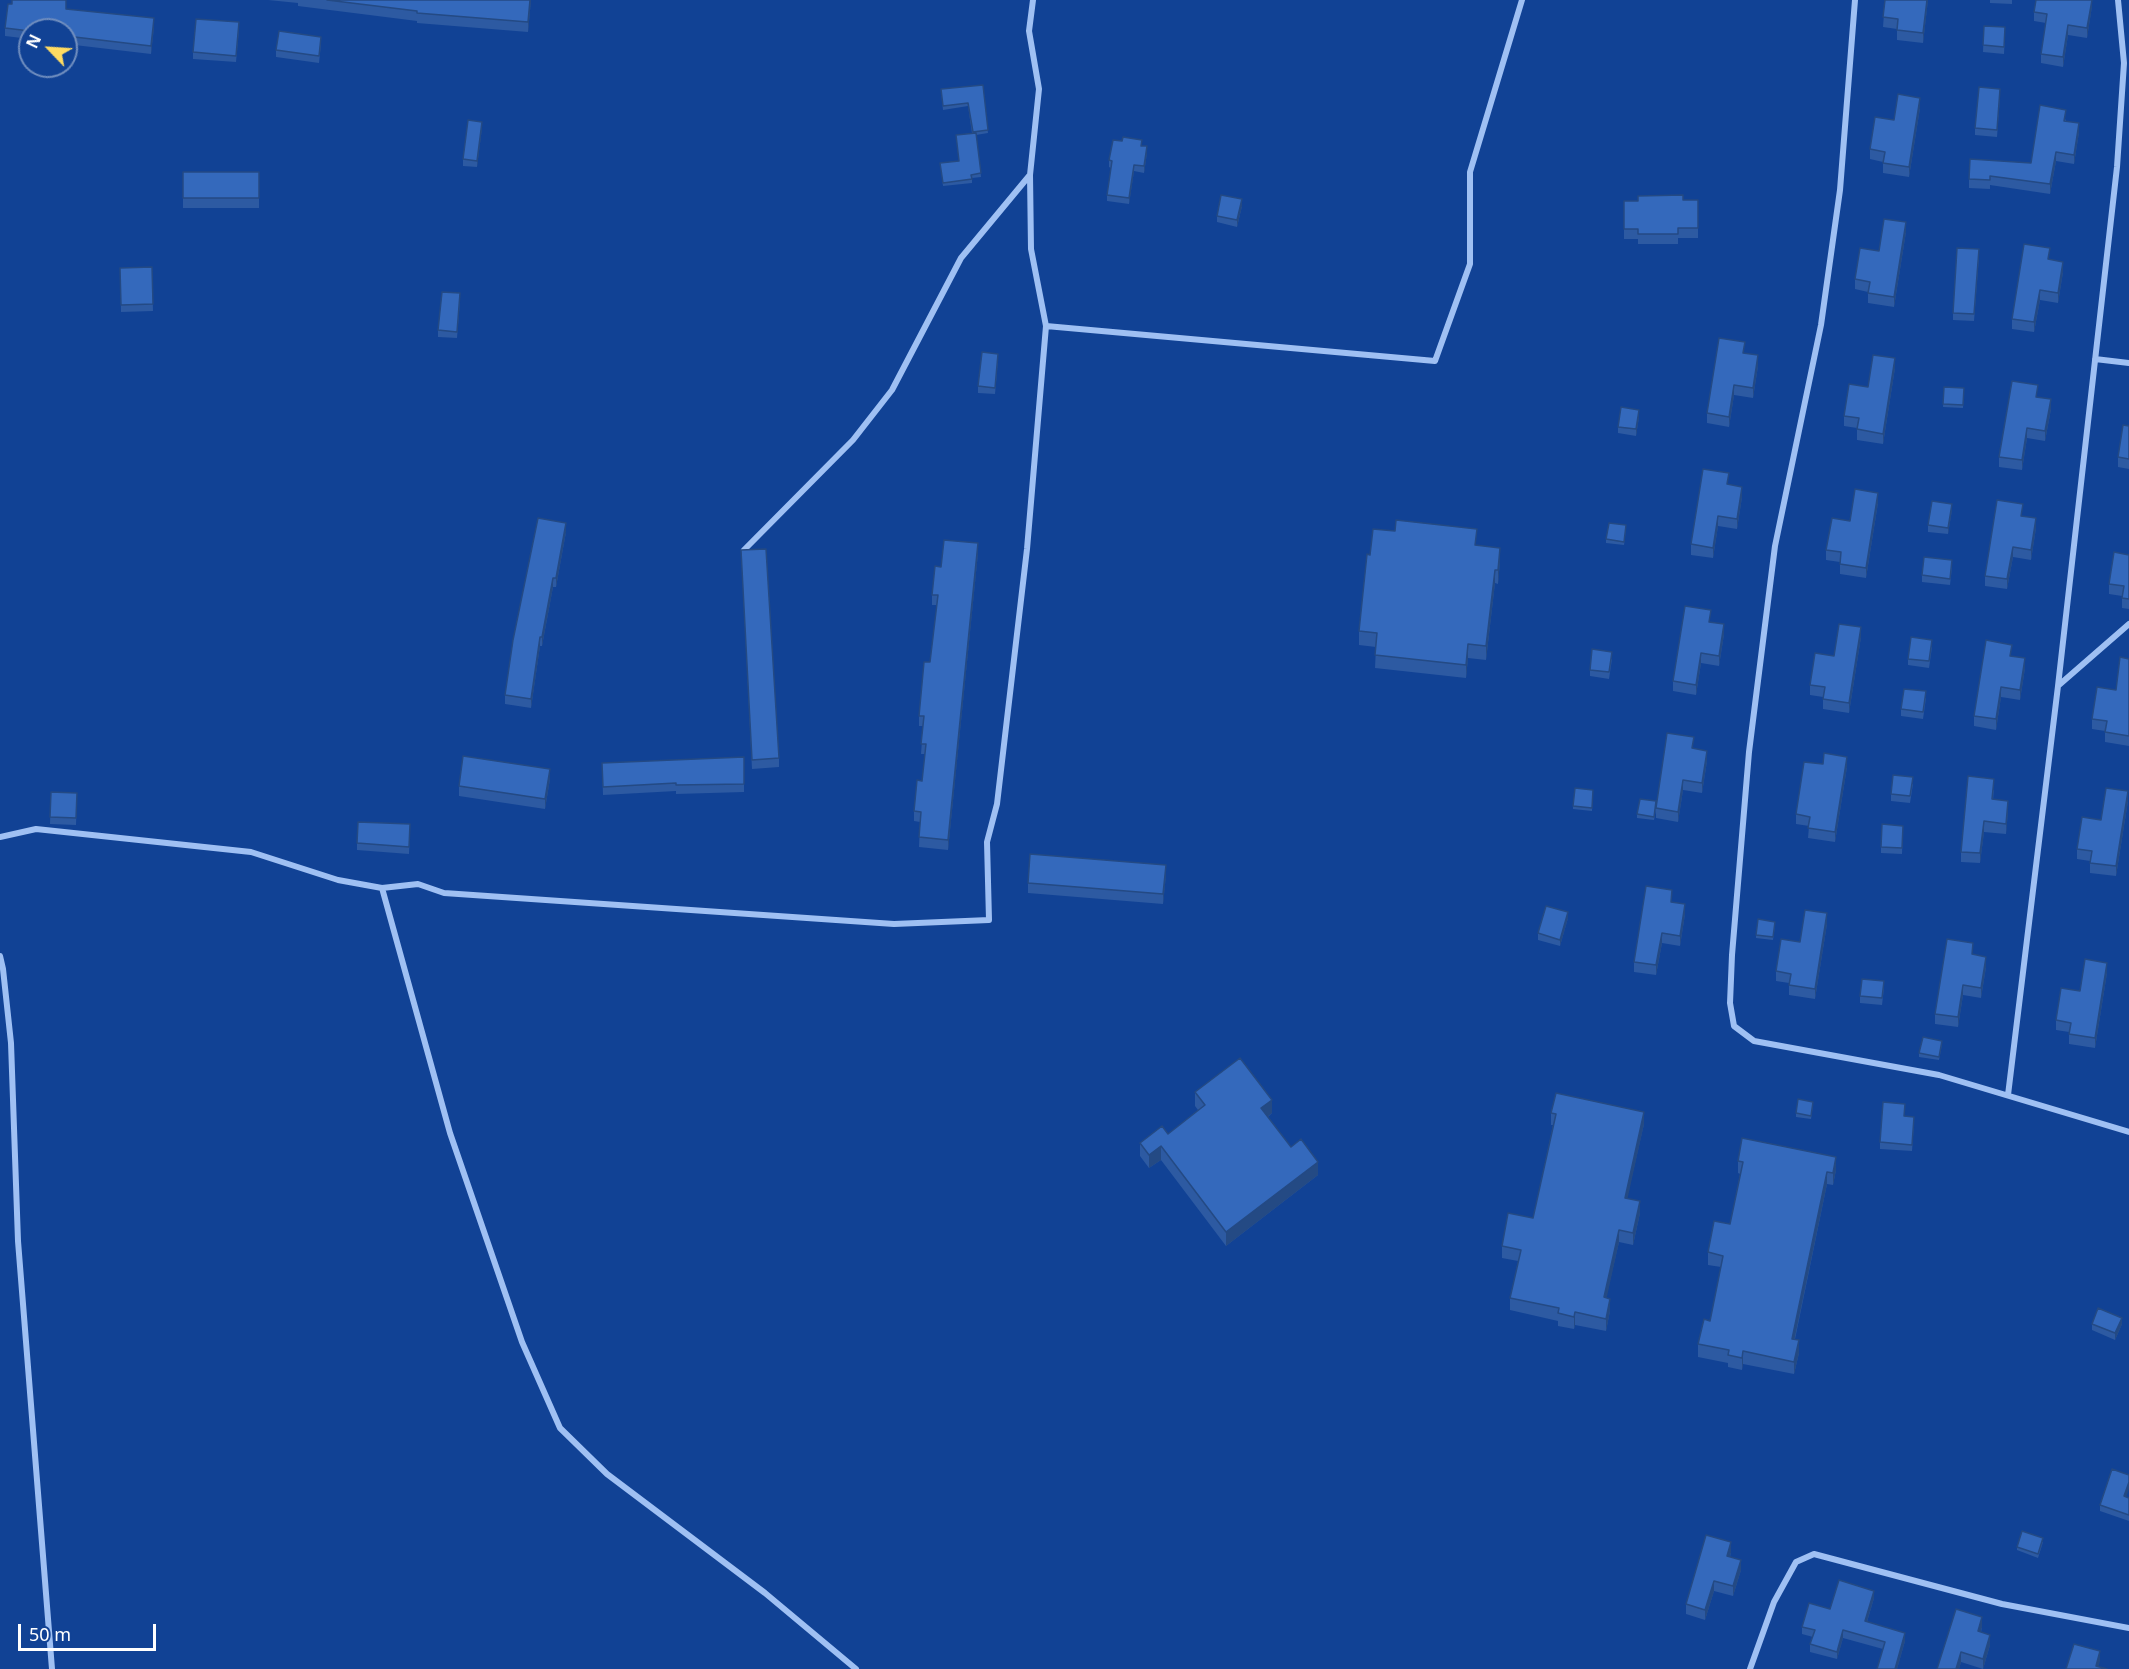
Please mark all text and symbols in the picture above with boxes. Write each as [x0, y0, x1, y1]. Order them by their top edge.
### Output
north arrow [18, 18, 78, 78]
text: N [21, 31, 46, 52]
scale bar [21, 1612, 159, 1650]
text: 50 m [29, 1622, 71, 1646]

